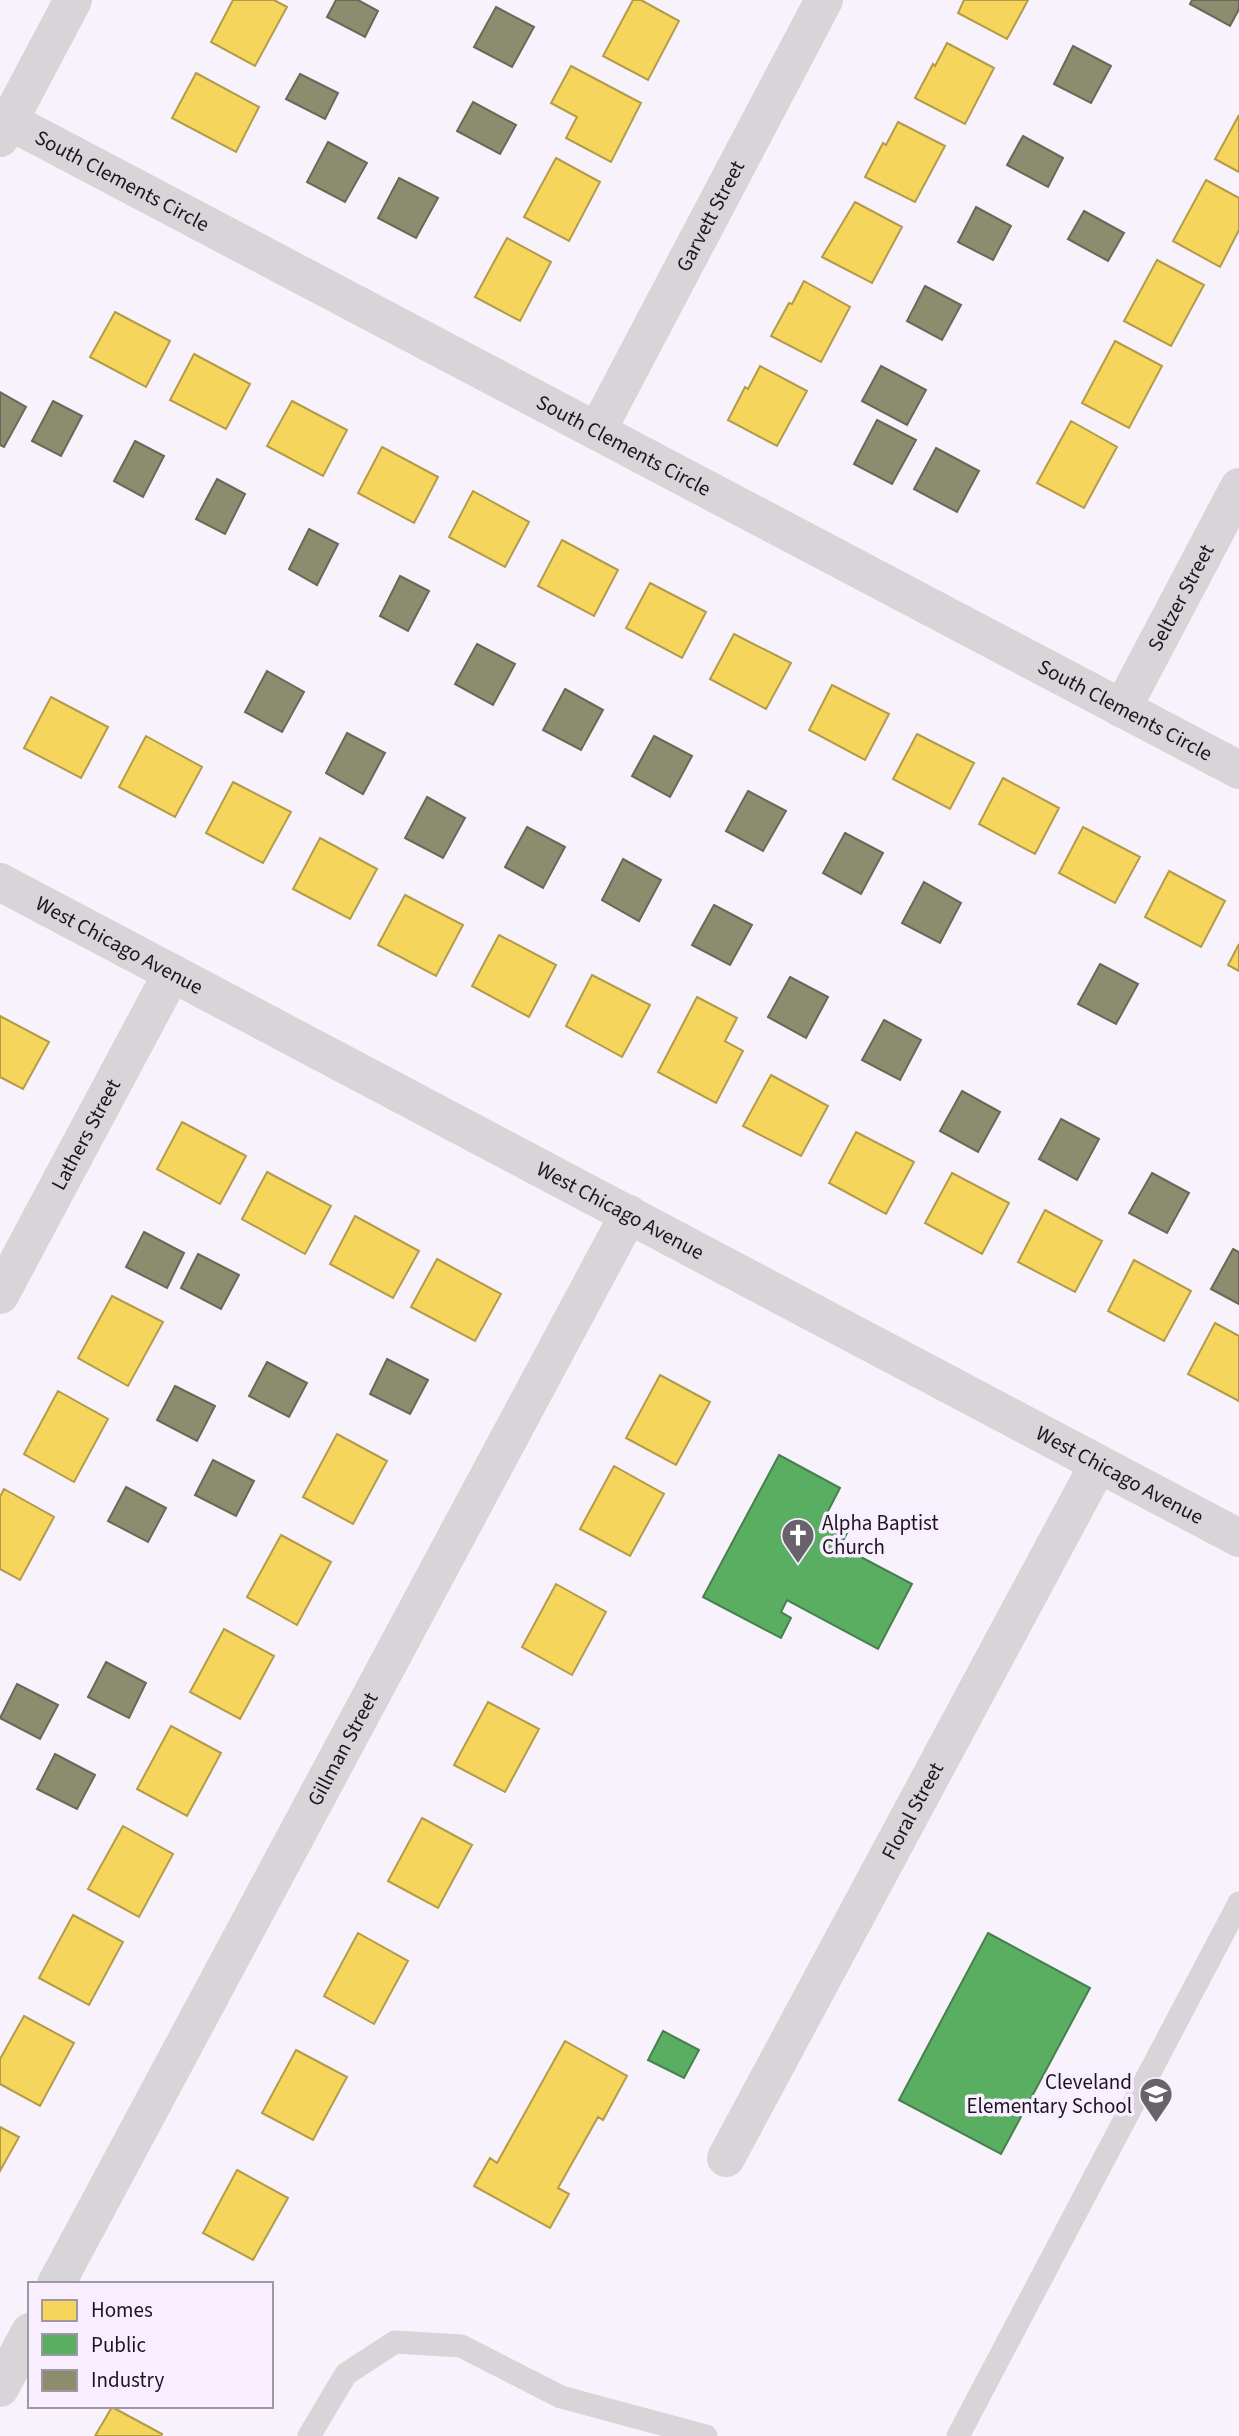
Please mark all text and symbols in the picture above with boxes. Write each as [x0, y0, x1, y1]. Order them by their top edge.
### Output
street label: South Clements Circle [30, 122, 215, 239]
street label: Garvett Street [669, 155, 752, 277]
street label: South Clements Circle [531, 387, 716, 504]
street label: Seltzer Street [1140, 539, 1221, 656]
street label: South Clements Circle [1033, 652, 1218, 768]
street label: West Chicago Avenue [30, 888, 208, 1002]
street label: Lathers Street [44, 1073, 128, 1196]
street label: West Chicago Avenue [531, 1154, 710, 1267]
street label: West Chicago Avenue [1031, 1418, 1209, 1532]
place label: Alpha Baptist Church [822, 1508, 939, 1562]
church icon: Alpha Baptist Church [779, 1516, 817, 1565]
street label: Gillman Street [300, 1687, 385, 1811]
street label: Floral Street [874, 1757, 951, 1865]
place label: Cleveland Elementary School [966, 2067, 1132, 2121]
school or university icon: Cleveland Elementary School [1137, 2075, 1175, 2124]
legend [28, 2282, 273, 2408]
text: Homes [91, 2295, 153, 2325]
text: Public [91, 2330, 146, 2360]
text: Industry [91, 2365, 164, 2395]

